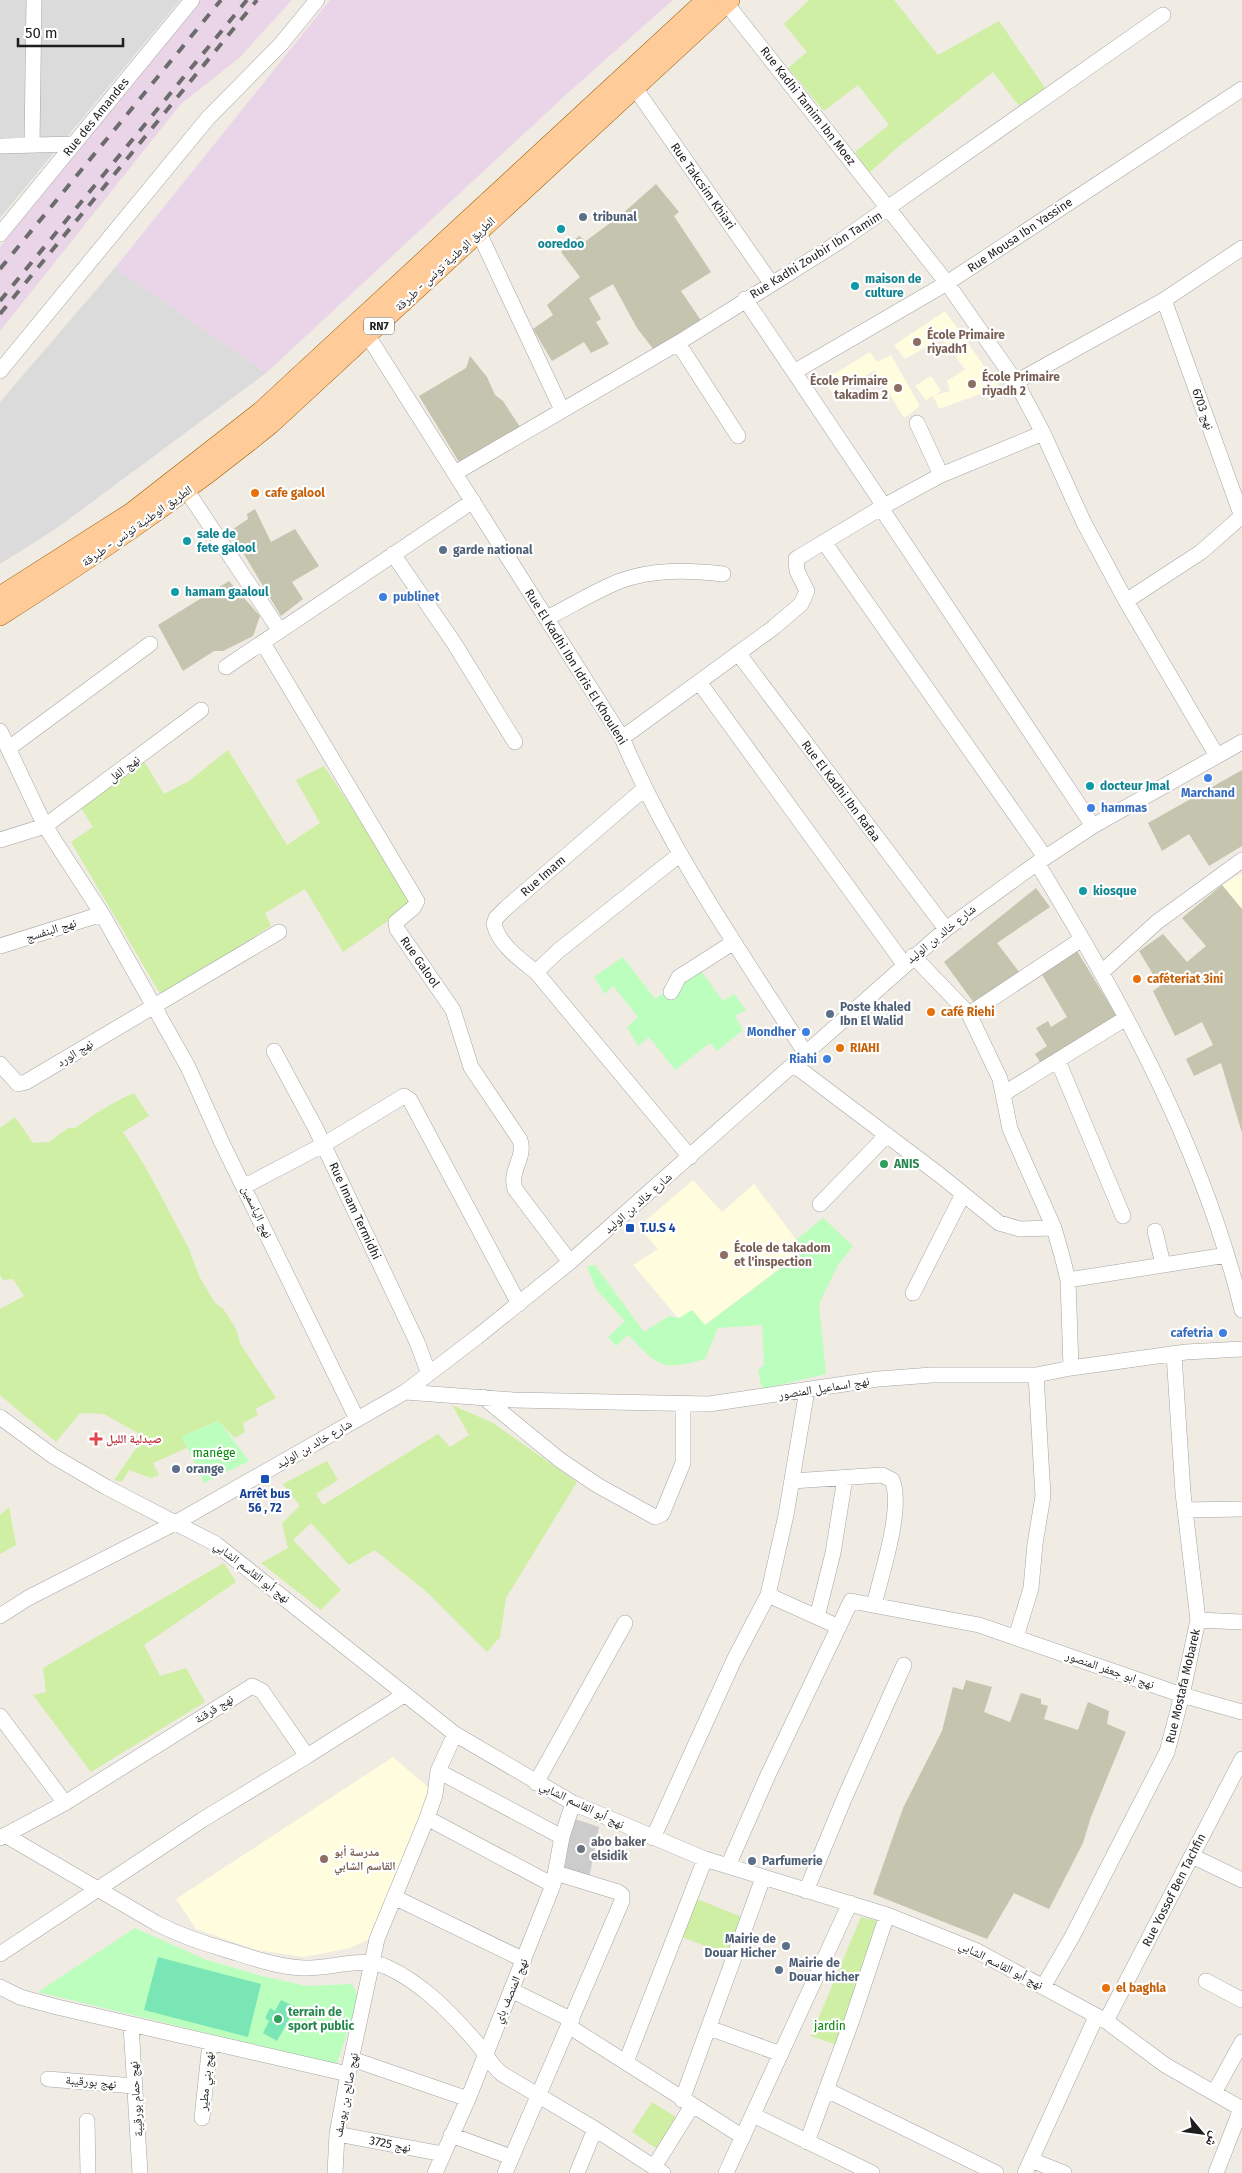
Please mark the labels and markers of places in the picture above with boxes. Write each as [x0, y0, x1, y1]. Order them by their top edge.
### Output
place label: tribunal [593, 210, 637, 224]
marker: tribunal [577, 211, 589, 223]
marker: ooredoo [555, 223, 567, 235]
place label: ooredoo [538, 237, 584, 251]
place label: maison de culture [865, 272, 922, 300]
marker: maison de culture [849, 280, 861, 292]
place label: École Primaire riyadh1 [927, 326, 1005, 356]
marker: École Primaire riyadh1 [911, 336, 923, 348]
place label: École Primaire riyadh 2 [982, 368, 1060, 398]
place label: École Primaire takadim 2 [810, 372, 888, 402]
marker: École Primaire riyadh 2 [966, 378, 978, 390]
marker: École Primaire takadim 2 [892, 382, 904, 394]
place label: cafe galool [265, 486, 325, 500]
marker: cafe galool [249, 487, 261, 499]
place label: sale de fete galool [197, 527, 256, 555]
marker: sale de fete galool [181, 535, 193, 547]
place label: garde national [453, 543, 533, 557]
marker: garde national [437, 544, 449, 556]
place label: hamam gaaloul [185, 585, 269, 599]
marker: hamam gaaloul [169, 586, 181, 598]
place label: publinet [393, 590, 440, 604]
marker: publinet [377, 591, 389, 603]
marker: Marchand [1202, 772, 1214, 784]
place label: docteur Jmal [1100, 779, 1170, 793]
marker: docteur Jmal [1084, 780, 1096, 792]
place label: Marchand [1181, 786, 1235, 800]
place label: hammas [1101, 801, 1147, 815]
marker: hammas [1085, 802, 1097, 814]
place label: kiosque [1093, 884, 1137, 898]
marker: kiosque [1077, 885, 1089, 897]
place label: caféteriat 3ini [1147, 972, 1223, 986]
marker: caféteriat 3ini [1131, 973, 1143, 985]
place label: Poste khaled Ibn El Walid [840, 1000, 911, 1028]
place label: café Riehi [941, 1005, 995, 1019]
marker: café Riehi [925, 1006, 937, 1018]
marker: Poste khaled Ibn El Walid [824, 1008, 836, 1020]
place label: Mondher [747, 1025, 796, 1039]
marker: Mondher [800, 1026, 812, 1038]
place label: RIAHI [850, 1041, 880, 1055]
marker: RIAHI [834, 1042, 846, 1054]
place label: Riahi [789, 1052, 817, 1066]
marker: Riahi [821, 1053, 833, 1065]
place label: ANIS [893, 1157, 920, 1171]
marker: ANIS [878, 1158, 890, 1170]
place label: T.U.S 4 [640, 1221, 676, 1235]
marker: T.U.S 4 [624, 1222, 636, 1234]
place label: École de takadom et l'inspection [734, 1239, 831, 1269]
marker: École de takadom et l'inspection [718, 1249, 730, 1261]
place label: cafetria [1171, 1326, 1213, 1340]
marker: cafetria [1217, 1327, 1229, 1339]
place label: صيدلية الليل [106, 1432, 162, 1447]
marker: صيدلية الليل [90, 1433, 102, 1445]
place label: orange [186, 1462, 224, 1476]
marker: orange [170, 1463, 182, 1475]
marker: Arrêt bus 56 , 72 [259, 1473, 271, 1485]
place label: Arrêt bus 56 , 72 [239, 1487, 290, 1515]
place label: abo baker elsidik [591, 1835, 646, 1863]
marker: abo baker elsidik [575, 1843, 587, 1855]
place label: مدرسة أبو القاسم الشابي [334, 1845, 396, 1876]
marker: مدرسة أبو القاسم الشابي [318, 1853, 330, 1865]
place label: Parfumerie [762, 1854, 823, 1868]
marker: Parfumerie [746, 1855, 758, 1867]
place label: Mairie de Douar Hicher [705, 1932, 776, 1960]
marker: Mairie de Douar Hicher [780, 1940, 792, 1952]
place label: Mairie de Douar hicher [789, 1956, 860, 1984]
marker: Mairie de Douar hicher [773, 1964, 785, 1976]
place label: el baghla [1116, 1981, 1167, 1995]
marker: el baghla [1100, 1982, 1112, 1994]
place label: terrain de sport public [288, 2005, 354, 2033]
marker: terrain de sport public [272, 2013, 284, 2025]

